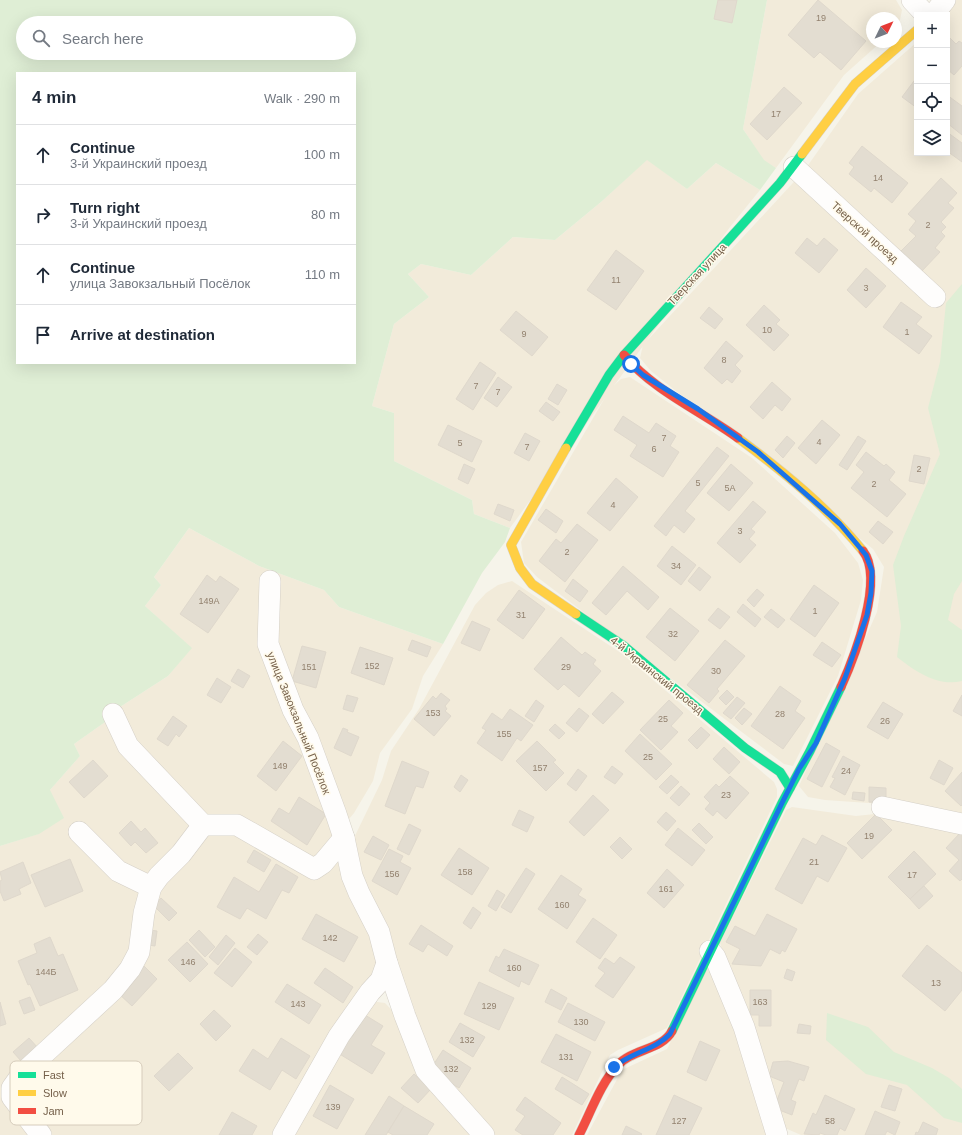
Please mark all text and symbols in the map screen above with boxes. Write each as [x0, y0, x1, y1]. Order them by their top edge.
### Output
north arrow [866, 12, 902, 48]
map controls [914, 12, 950, 156]
button: + [914, 12, 950, 48]
house number: 19 [816, 13, 826, 23]
search box [16, 16, 356, 60]
icon: search [30, 27, 52, 49]
text: Search here [62, 30, 144, 47]
button: − [914, 48, 950, 84]
button: locate [914, 84, 950, 120]
text: 4 min [32, 88, 76, 107]
text: Walk · 290 m [264, 91, 340, 106]
house number: 17 [771, 109, 781, 119]
button: layers [914, 120, 950, 156]
text: Continue [70, 139, 135, 156]
icon: ahead [32, 144, 54, 166]
text: 100 m [304, 147, 340, 162]
text: 3-й Украинский проезд [70, 156, 207, 171]
house number: 14 [873, 173, 883, 183]
text: Turn right [70, 199, 140, 216]
street label: Тверской проезд [829, 199, 901, 265]
icon: right [32, 204, 54, 226]
text: 80 m [311, 207, 340, 222]
text: 3-й Украинский проезд [70, 216, 207, 231]
house number: 2 [925, 220, 931, 230]
street label: Тверская улица [665, 240, 729, 307]
text: Continue [70, 259, 135, 276]
icon: ahead [32, 264, 54, 286]
text: 110 m [305, 267, 340, 282]
house number: 11 [611, 275, 621, 285]
text: улица Завокзальный Посёлок [70, 276, 250, 291]
house number: 3 [863, 283, 869, 293]
icon: arrive [32, 324, 54, 346]
house number: 10 [762, 325, 772, 335]
text: Arrive at destination [70, 326, 215, 343]
house number: 1 [904, 327, 910, 337]
house number: 9 [521, 329, 527, 339]
route start [622, 355, 640, 373]
house number: 8 [721, 355, 727, 365]
house number: 7 [473, 381, 479, 391]
house number: 7 [495, 387, 501, 397]
house number: 7 [661, 433, 667, 443]
house number: 4 [816, 437, 822, 447]
house number: 5 [457, 438, 463, 448]
house number: 7 [524, 442, 530, 452]
house number: 6 [651, 444, 657, 454]
house number: 2 [916, 464, 922, 474]
house number: 5 [695, 478, 701, 488]
house number: 2 [871, 479, 877, 489]
house number: 5А [724, 483, 736, 493]
house number: 4 [610, 500, 616, 510]
house number: 3 [737, 526, 743, 536]
house number: 2 [564, 547, 570, 557]
house number: 34 [671, 561, 681, 571]
house number: 149А [198, 596, 220, 606]
house number: 1 [812, 606, 818, 616]
house number: 31 [516, 610, 526, 620]
house number: 32 [668, 629, 678, 639]
street label: 4-й Украинский проезд [608, 634, 706, 716]
street label: улица Завокзальный Посёлок [265, 650, 333, 796]
house number: 152 [364, 661, 380, 671]
house number: 151 [301, 662, 317, 672]
house number: 29 [561, 662, 571, 672]
house number: 30 [711, 666, 721, 676]
house number: 153 [425, 708, 441, 718]
house number: 28 [775, 709, 785, 719]
house number: 25 [658, 714, 668, 724]
house number: 26 [880, 716, 890, 726]
house number: 155 [496, 729, 512, 739]
house number: 25 [643, 752, 653, 762]
house number: 149 [272, 761, 288, 771]
house number: 157 [532, 763, 548, 773]
house number: 24 [841, 766, 851, 776]
house number: 23 [721, 790, 731, 800]
house number: 19 [864, 831, 874, 841]
house number: 21 [809, 857, 819, 867]
house number: 158 [457, 867, 473, 877]
house number: 156 [384, 869, 400, 879]
house number: 17 [907, 870, 917, 880]
house number: 161 [658, 884, 674, 894]
house number: 160 [554, 900, 570, 910]
house number: 142 [322, 933, 338, 943]
house number: 146 [180, 957, 196, 967]
house number: 160 [506, 963, 522, 973]
house number: 144Б [36, 967, 57, 977]
house number: 13 [931, 978, 941, 988]
house number: 163 [752, 997, 768, 1007]
house number: 143 [290, 999, 306, 1009]
house number: 129 [481, 1001, 497, 1011]
house number: 130 [573, 1017, 589, 1027]
house number: 132 [459, 1035, 475, 1045]
house number: 131 [558, 1052, 574, 1062]
route end [605, 1058, 623, 1076]
legend [10, 1061, 142, 1125]
house number: 132 [443, 1064, 459, 1074]
text: Fast [43, 1069, 64, 1081]
text: Slow [43, 1087, 67, 1099]
house number: 139 [325, 1102, 341, 1112]
text: Jam [43, 1105, 64, 1117]
house number: 127 [671, 1116, 687, 1126]
house number: 58 [825, 1116, 835, 1126]

